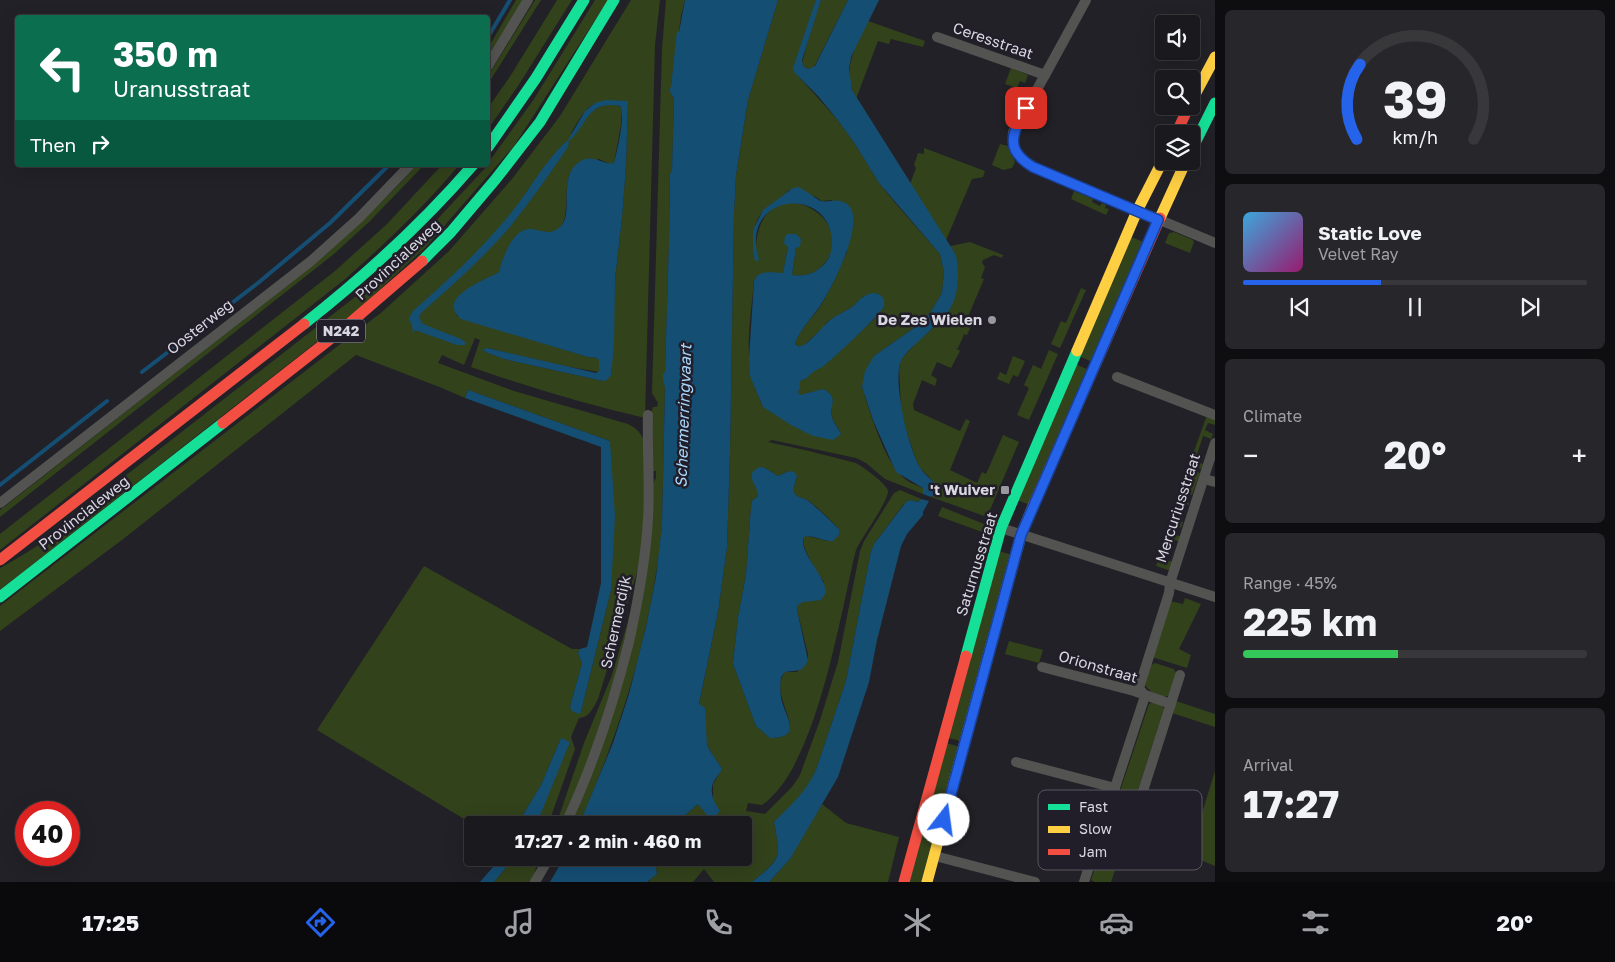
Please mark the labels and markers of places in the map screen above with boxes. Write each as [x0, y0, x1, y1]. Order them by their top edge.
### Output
pin [1005, 87, 1047, 129]
place label: De Zes Wielen [878, 310, 982, 328]
marker: De Zes Wielen [986, 314, 998, 326]
place label: 't Wuiver [930, 480, 995, 498]
marker: 't Wuiver [999, 484, 1011, 496]

